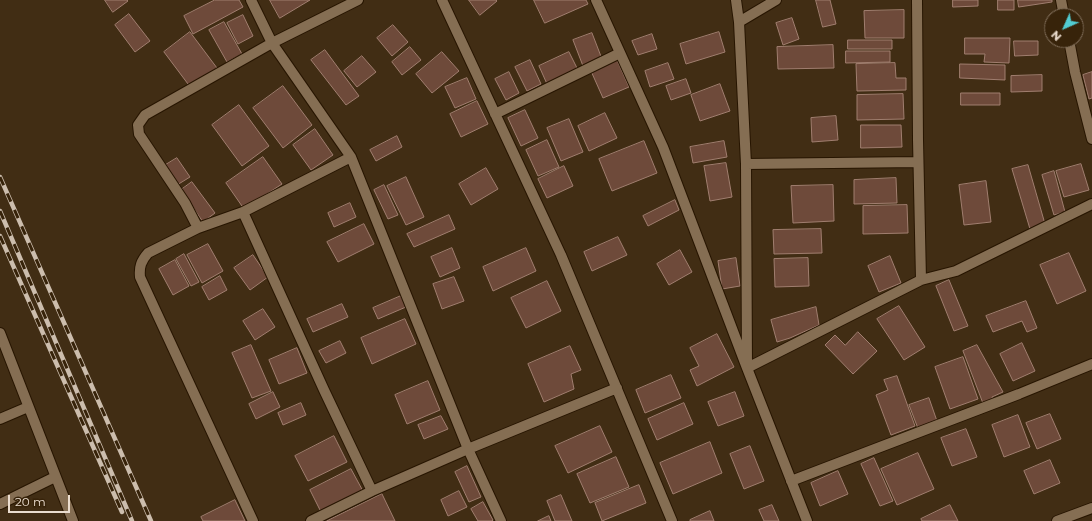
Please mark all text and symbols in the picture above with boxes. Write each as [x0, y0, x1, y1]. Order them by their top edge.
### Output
north arrow [1044, 8, 1084, 48]
text: N [1048, 28, 1064, 44]
scale bar [10, 487, 72, 513]
text: 20 m [15, 494, 46, 509]

